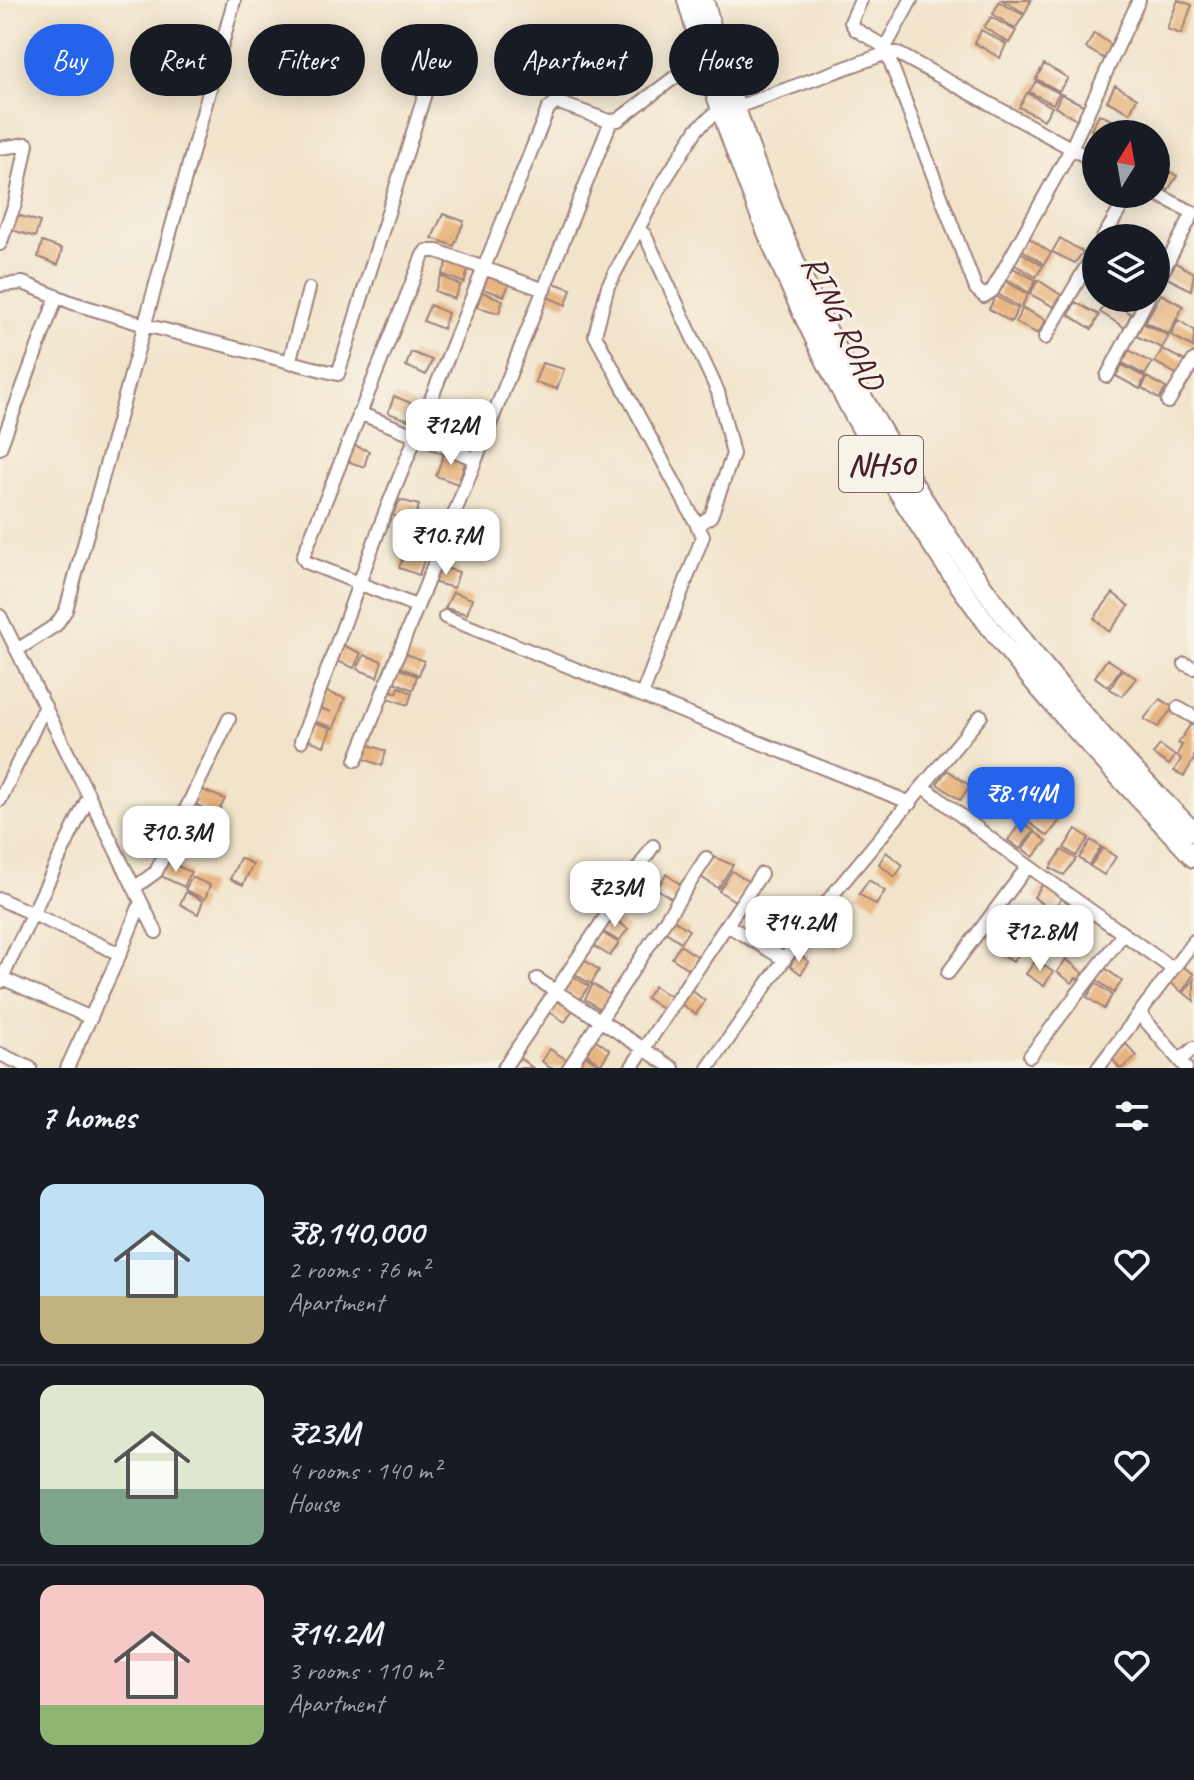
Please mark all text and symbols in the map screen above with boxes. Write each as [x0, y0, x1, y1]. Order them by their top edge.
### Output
chip: Buy [24, 24, 114, 96]
chip: Rent [130, 24, 232, 96]
chip: Filters [248, 24, 365, 96]
chip: New [381, 24, 478, 96]
chip: Apartment [494, 24, 653, 96]
chip: House [669, 24, 779, 96]
north arrow [1082, 120, 1170, 208]
map controls [1082, 120, 1170, 312]
button: layers [1082, 224, 1170, 312]
street label: RING ROAD [792, 247, 896, 399]
pin: ₹12M [404, 399, 498, 467]
text: ₹12M [424, 408, 478, 441]
road number: NH50 [839, 436, 923, 492]
pin: ₹10.7M [381, 509, 511, 577]
text: ₹10.7M [411, 518, 481, 551]
pin: ₹8.14M [956, 767, 1086, 835]
text: ₹8.14M [986, 776, 1056, 809]
pin: ₹10.3M [111, 806, 241, 874]
text: ₹10.3M [141, 815, 211, 848]
pin: ₹23M [568, 861, 662, 929]
text: ₹23M [588, 870, 642, 903]
pin: ₹14.2M [734, 896, 864, 964]
text: ₹14.2M [764, 905, 834, 938]
pin: ₹12.8M [975, 905, 1105, 973]
text: ₹12.8M [1005, 914, 1075, 947]
icon: filters [1110, 1094, 1154, 1138]
text: 7 homes [40, 1095, 136, 1138]
text: ₹8,140,000 [288, 1210, 424, 1253]
icon: home [104, 1216, 200, 1312]
icon: heart [1110, 1242, 1154, 1286]
text: 2 rooms · 76 m² [288, 1253, 429, 1286]
text: Apartment [288, 1286, 384, 1319]
text: ₹23M [288, 1411, 359, 1454]
icon: home [104, 1417, 200, 1513]
icon: heart [1110, 1443, 1154, 1487]
text: 4 rooms · 140 m² [288, 1454, 440, 1487]
text: House [288, 1487, 339, 1520]
text: ₹14.2M [288, 1611, 381, 1654]
icon: home [104, 1617, 200, 1713]
icon: heart [1110, 1643, 1154, 1687]
text: 3 rooms · 110 m² [288, 1654, 440, 1687]
text: Apartment [288, 1687, 384, 1720]

